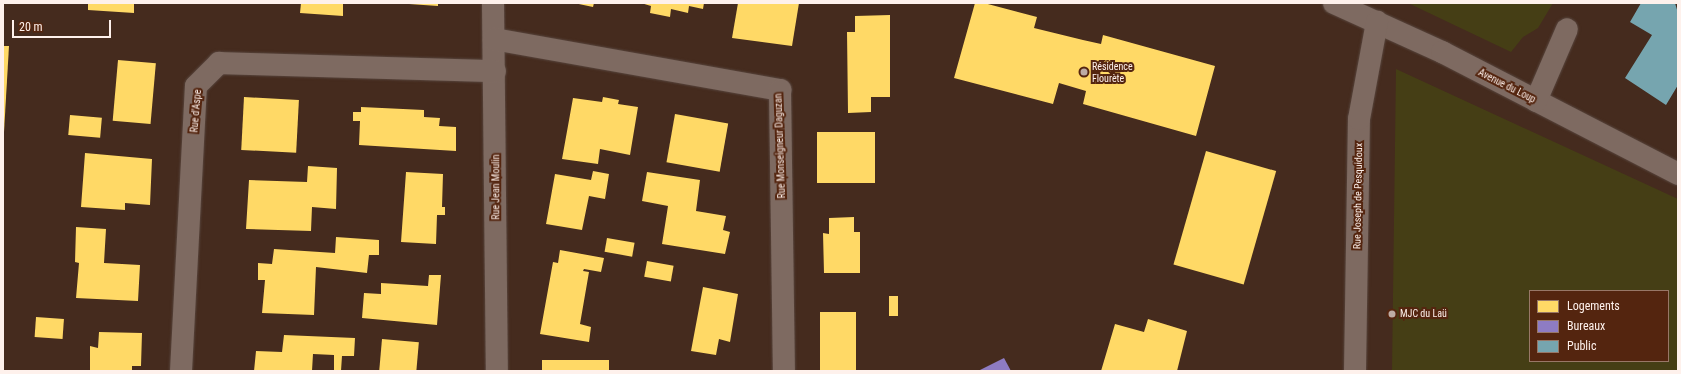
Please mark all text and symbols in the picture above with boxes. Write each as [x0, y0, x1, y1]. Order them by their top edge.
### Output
scale bar [14, 12, 113, 38]
text: 20 m [19, 20, 43, 34]
place label: Résidence Flourète [1092, 60, 1133, 84]
street label: Avenue du Loup [1476, 66, 1538, 106]
marker: Résidence Flourète [1079, 67, 1089, 77]
street label: Rue d'Aspe [188, 89, 204, 133]
street label: Rue Monseigneur Daguzan [772, 93, 788, 199]
street label: Rue Joseph de Pesquidoux [1351, 143, 1365, 249]
street label: Rue Jean Moulin [490, 154, 502, 220]
legend [1529, 290, 1669, 362]
text: Logements [1567, 299, 1620, 313]
place label: MJC du Laü [1400, 308, 1447, 320]
marker: MJC du Laü [1387, 309, 1397, 319]
text: Bureaux [1567, 319, 1605, 333]
text: Public [1567, 339, 1596, 353]

